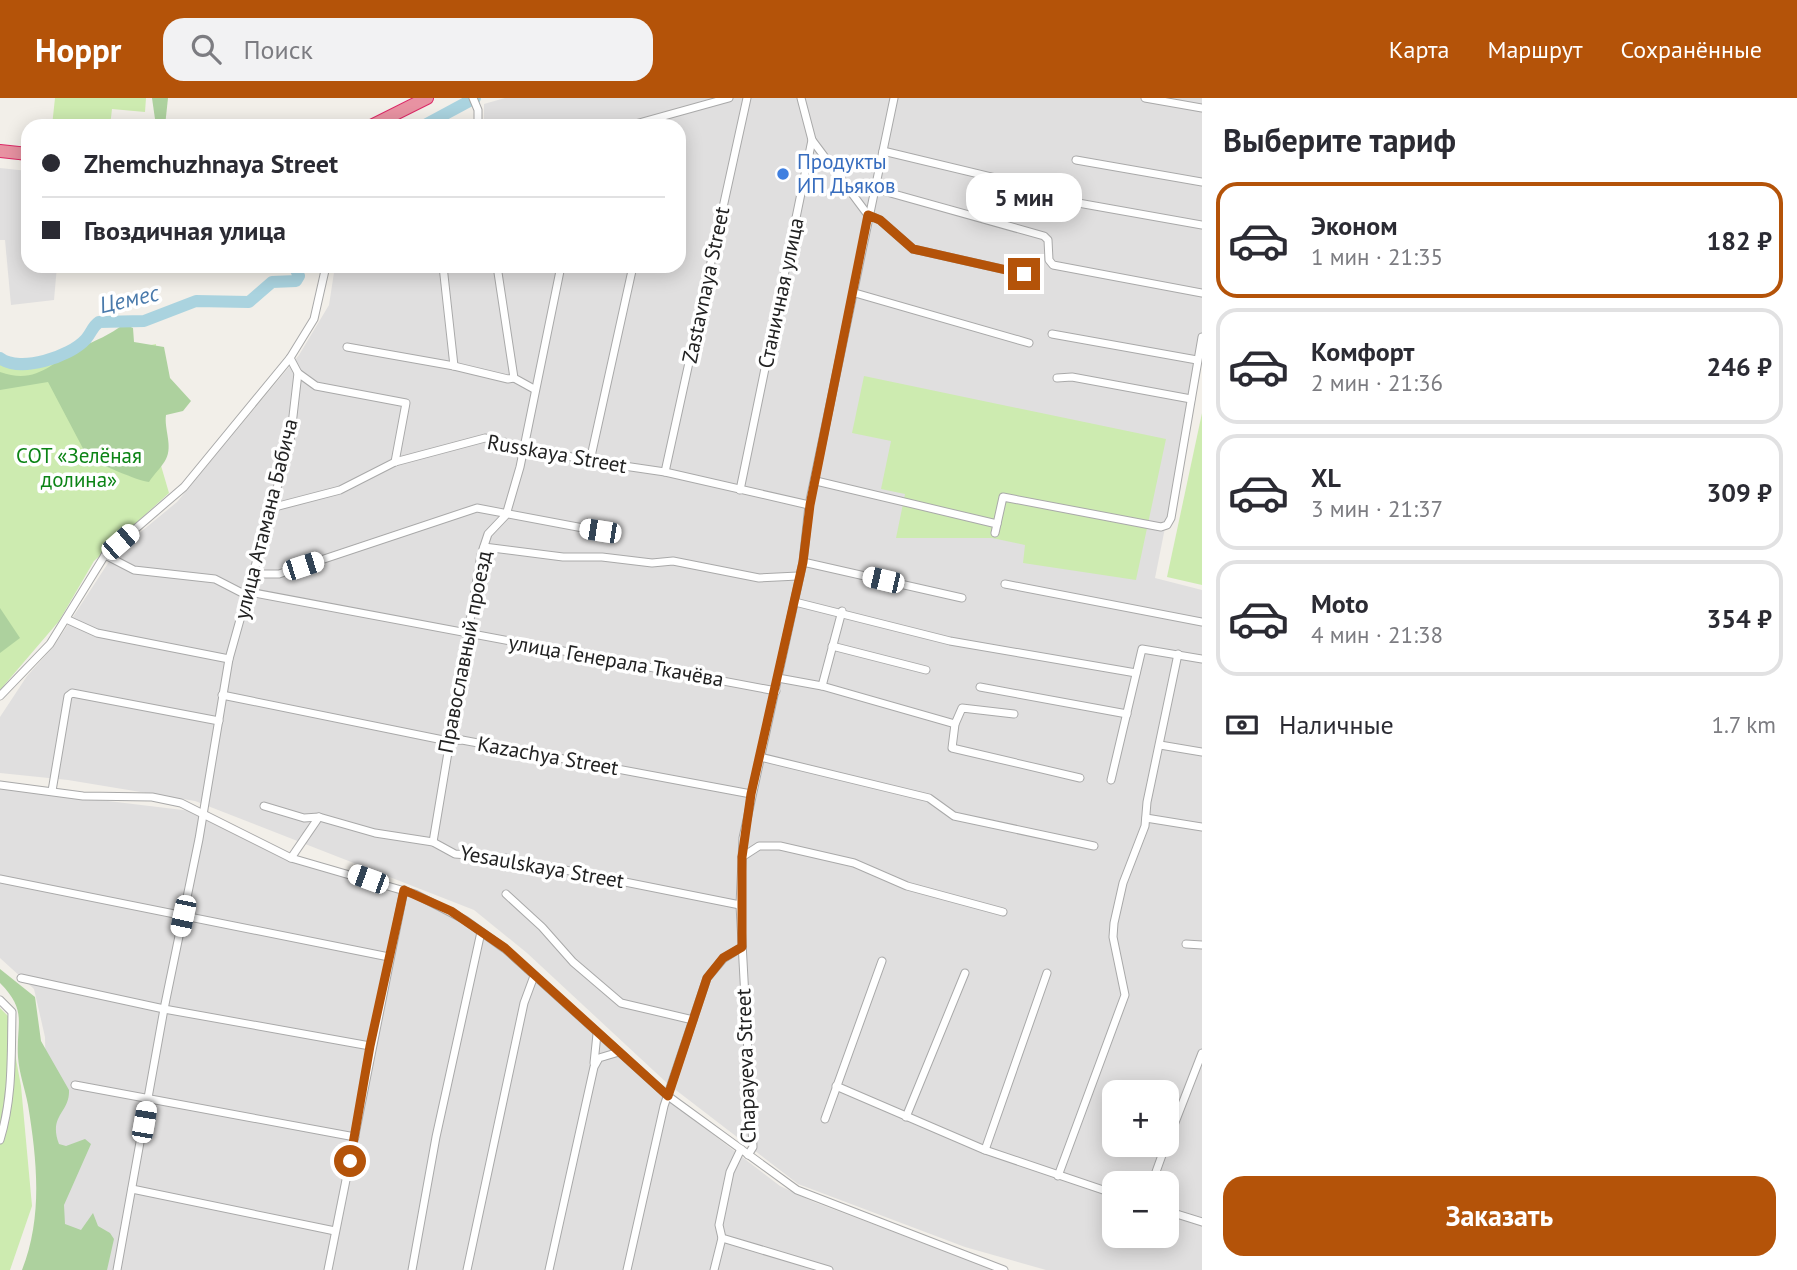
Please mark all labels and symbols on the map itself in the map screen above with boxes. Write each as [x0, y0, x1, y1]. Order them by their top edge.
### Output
place label: Продукты ИП Дьяков [797, 148, 896, 199]
marker: Продукты ИП Дьяков [775, 166, 791, 182]
callout: 5 мин [966, 172, 1082, 222]
street label: Zastavnaya Street [676, 204, 735, 366]
street label: Станичная улица [751, 215, 810, 371]
route end [1008, 258, 1040, 290]
water label: Цемес [96, 278, 162, 319]
street label: улица Атамана Бабича [228, 416, 303, 622]
street label: Russkaya Street [485, 428, 629, 479]
park label: СОТ «Зелёная долина» [16, 442, 142, 493]
car [578, 517, 623, 545]
car [98, 520, 143, 564]
street label: Православный проезд [432, 548, 497, 755]
car [280, 550, 327, 582]
car [861, 565, 906, 595]
street label: улица Генерала Ткачёва [506, 628, 726, 693]
street label: Kazachya Street [475, 730, 621, 781]
street label: Yesaulskaya Street [458, 839, 626, 894]
car [345, 862, 392, 896]
car [169, 893, 198, 939]
street label: Chapayeva Street [729, 988, 762, 1144]
car [131, 1099, 158, 1145]
route start [334, 1145, 366, 1177]

